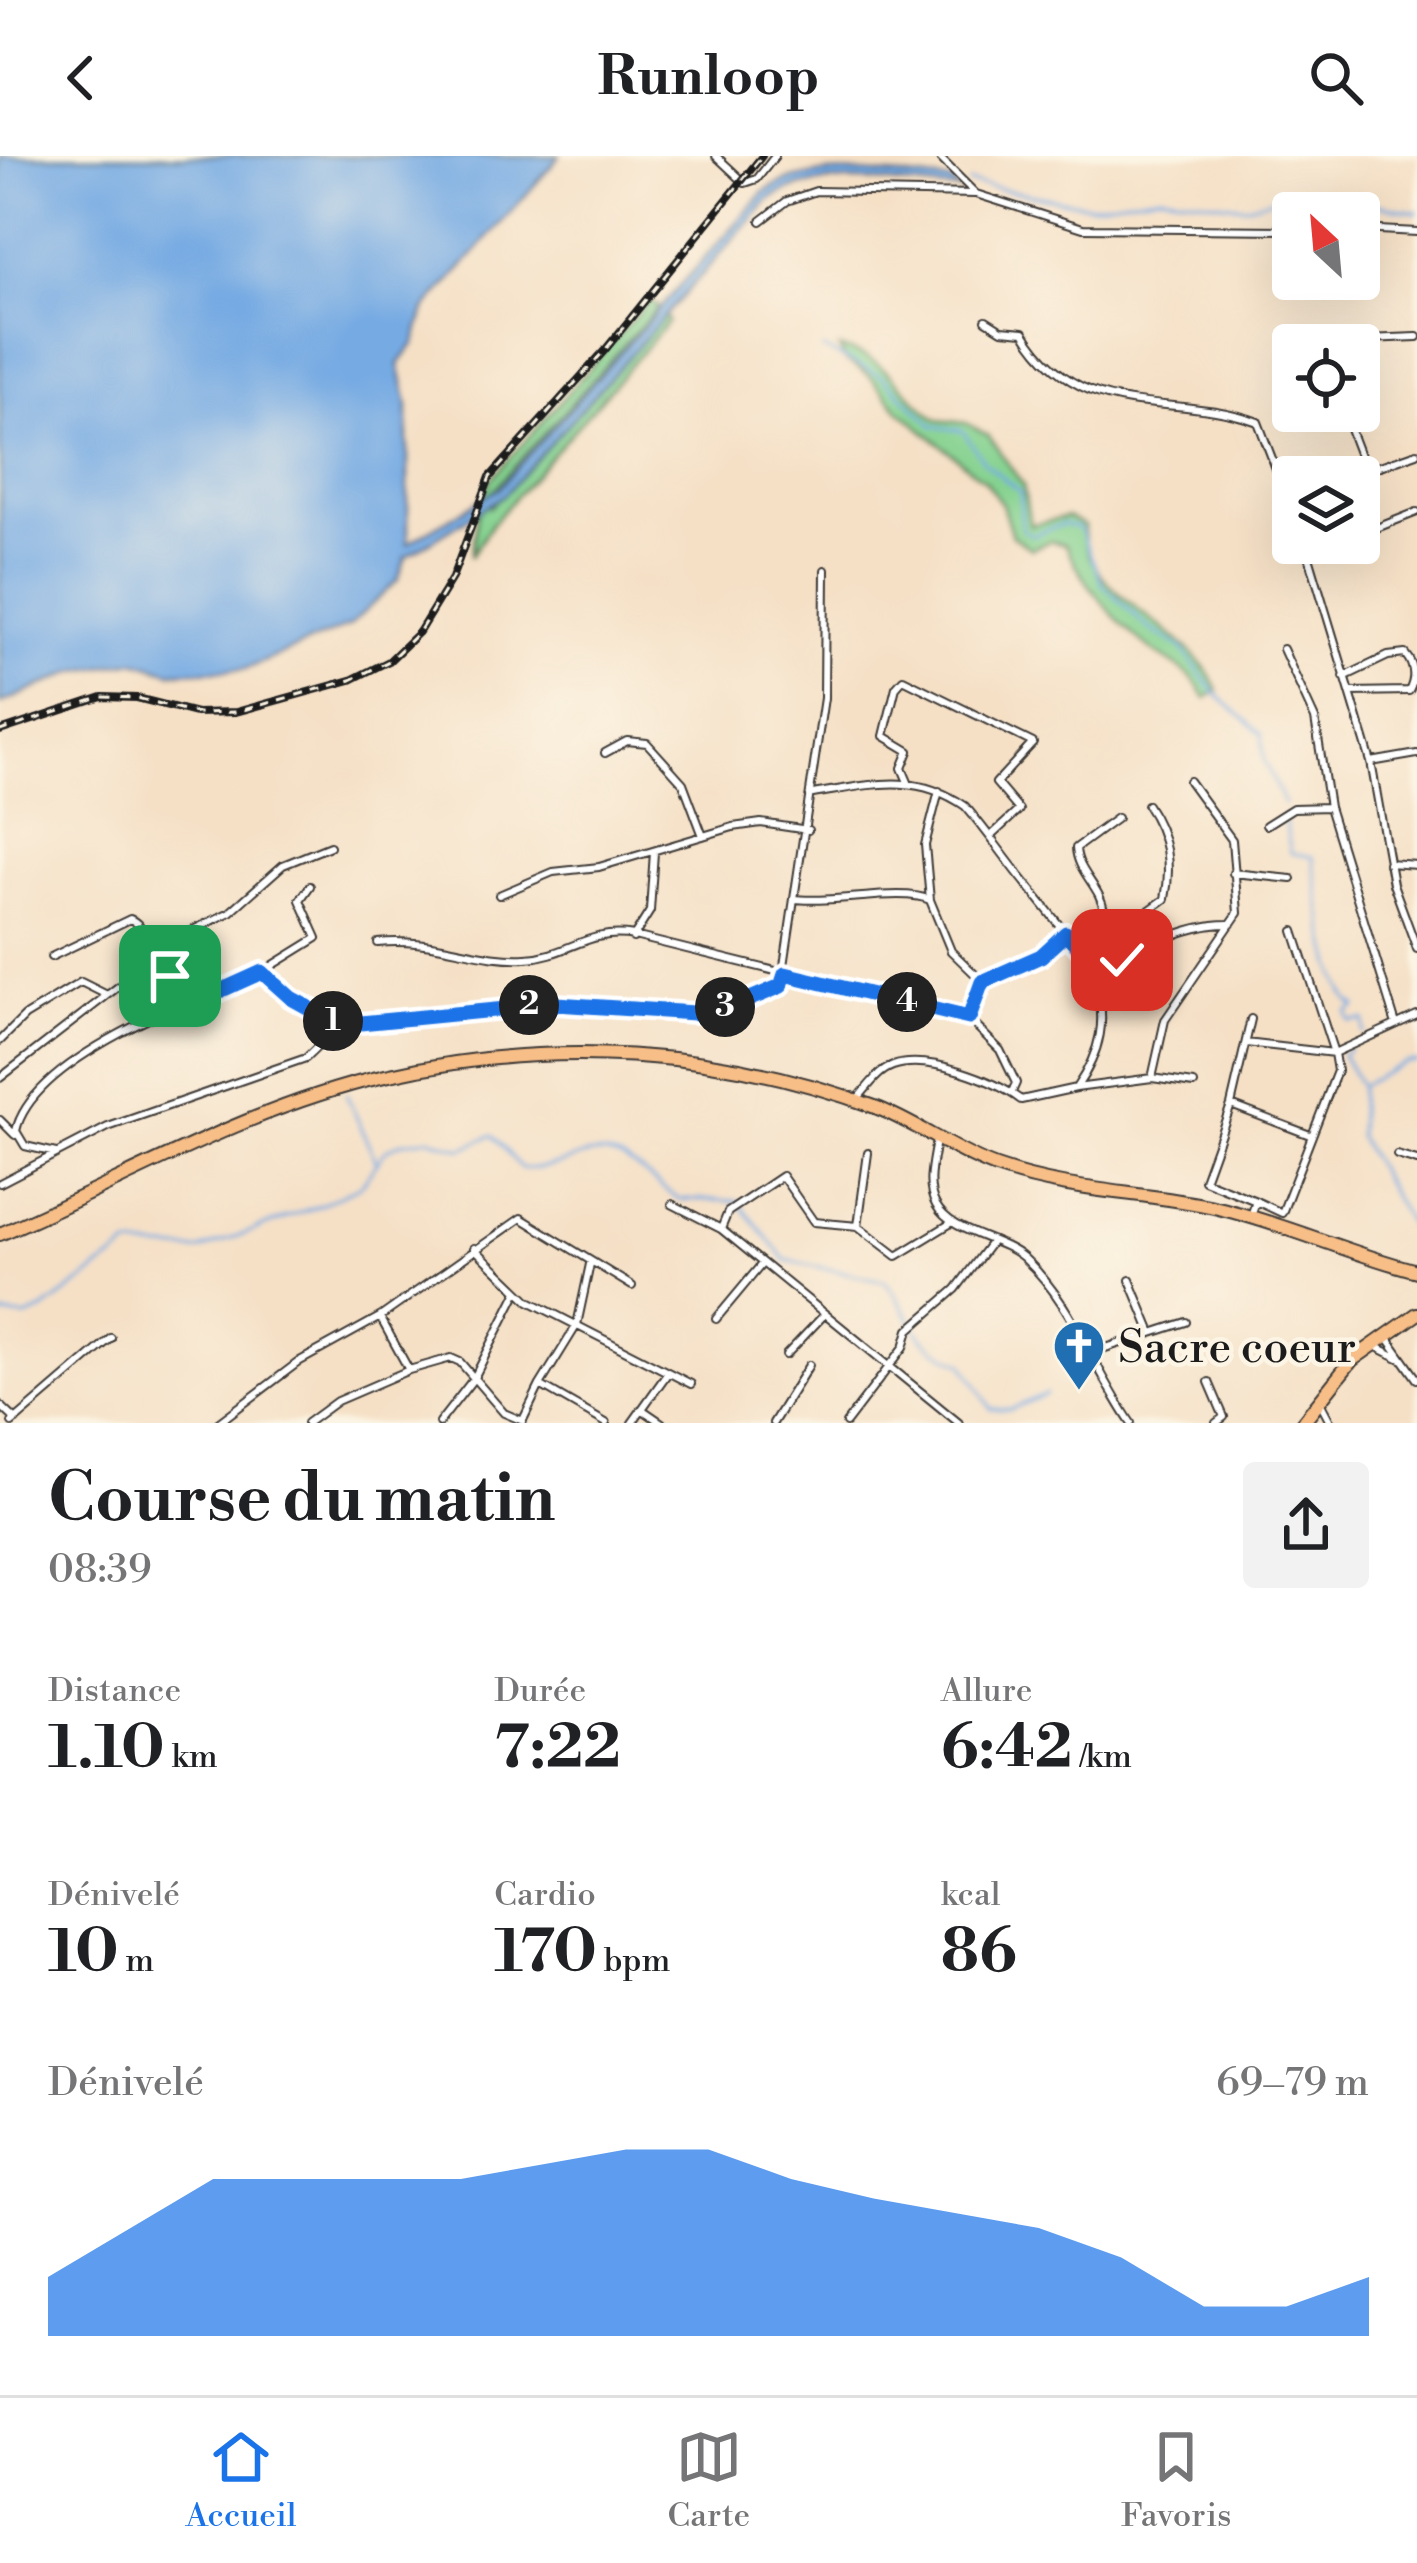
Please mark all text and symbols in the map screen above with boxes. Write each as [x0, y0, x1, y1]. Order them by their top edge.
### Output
text: Runloop [598, 44, 819, 112]
icon: back [48, 45, 114, 111]
icon: search [1303, 45, 1369, 111]
north arrow [1272, 192, 1380, 300]
map controls [1272, 192, 1380, 564]
button: locate [1272, 324, 1380, 432]
button: layers [1272, 456, 1380, 564]
pin [1071, 909, 1173, 1011]
pin [119, 925, 221, 1027]
icon: check [1089, 927, 1155, 993]
icon: arrive [137, 943, 203, 1009]
pin: 4 [877, 972, 937, 1032]
pin: 2 [499, 975, 559, 1035]
pin: 3 [695, 977, 755, 1037]
text: 4 [896, 981, 918, 1022]
text: 2 [519, 984, 539, 1025]
text: 3 [715, 986, 735, 1027]
pin: 1 [303, 991, 363, 1051]
text: 1 [325, 1000, 341, 1041]
church icon: Sacre coeur [1051, 1318, 1107, 1392]
place label: Sacre coeur [1118, 1320, 1356, 1377]
text: Course du matin [48, 1459, 555, 1542]
button: share [1243, 1462, 1369, 1588]
text: 08:39 [48, 1546, 152, 1595]
text: Distance [48, 1671, 181, 1712]
text: Durée [494, 1671, 586, 1712]
text: Allure [941, 1671, 1032, 1712]
text: 1.10 [48, 1712, 165, 1787]
text: 7:22 [494, 1712, 621, 1787]
text: 6:42 [941, 1712, 1073, 1787]
text: km [165, 1737, 218, 1778]
text: /km [1073, 1737, 1132, 1778]
text: Dénivelé [48, 1875, 180, 1916]
text: Cardio [494, 1875, 596, 1916]
text: kcal [941, 1875, 1001, 1916]
text: 10 [48, 1916, 119, 1991]
text: 170 [494, 1916, 597, 1991]
text: 86 [941, 1916, 1017, 1991]
text: m [119, 1941, 154, 1982]
text: bpm [597, 1941, 670, 1982]
text: Dénivelé [48, 2059, 204, 2108]
text: 69–79 m [1216, 2059, 1369, 2108]
tab: Accueil [185, 2424, 297, 2537]
tab: Carte [668, 2424, 750, 2537]
tab: Favoris [1121, 2424, 1232, 2537]

